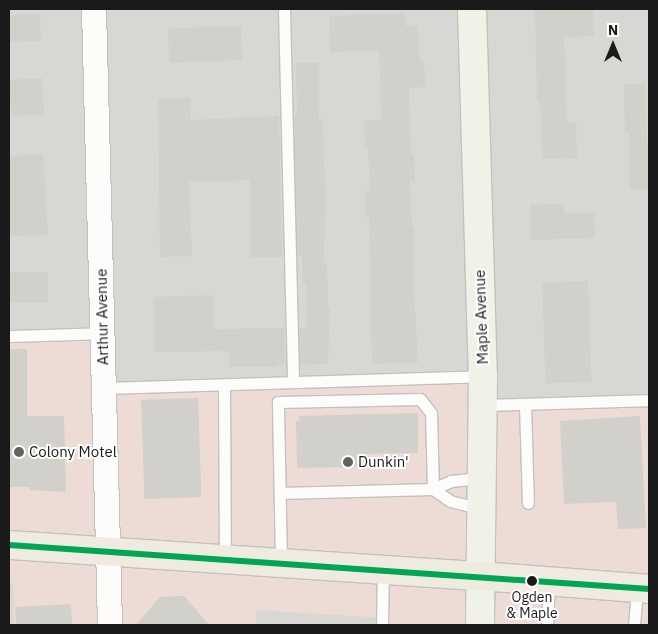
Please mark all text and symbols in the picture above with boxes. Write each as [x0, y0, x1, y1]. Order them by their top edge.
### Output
north arrow [588, 20, 638, 70]
text: N [608, 21, 618, 39]
street label: Arthur Avenue [92, 269, 112, 365]
street label: Maple Avenue [470, 269, 492, 365]
place label: Colony Motel [29, 443, 117, 461]
marker: Colony Motel [13, 446, 25, 458]
place label: Dunkin' [358, 453, 409, 471]
marker: Dunkin' [342, 456, 354, 468]
marker: Ogden & Maple [527, 576, 537, 586]
place label: Ogden & Maple [506, 589, 558, 622]

